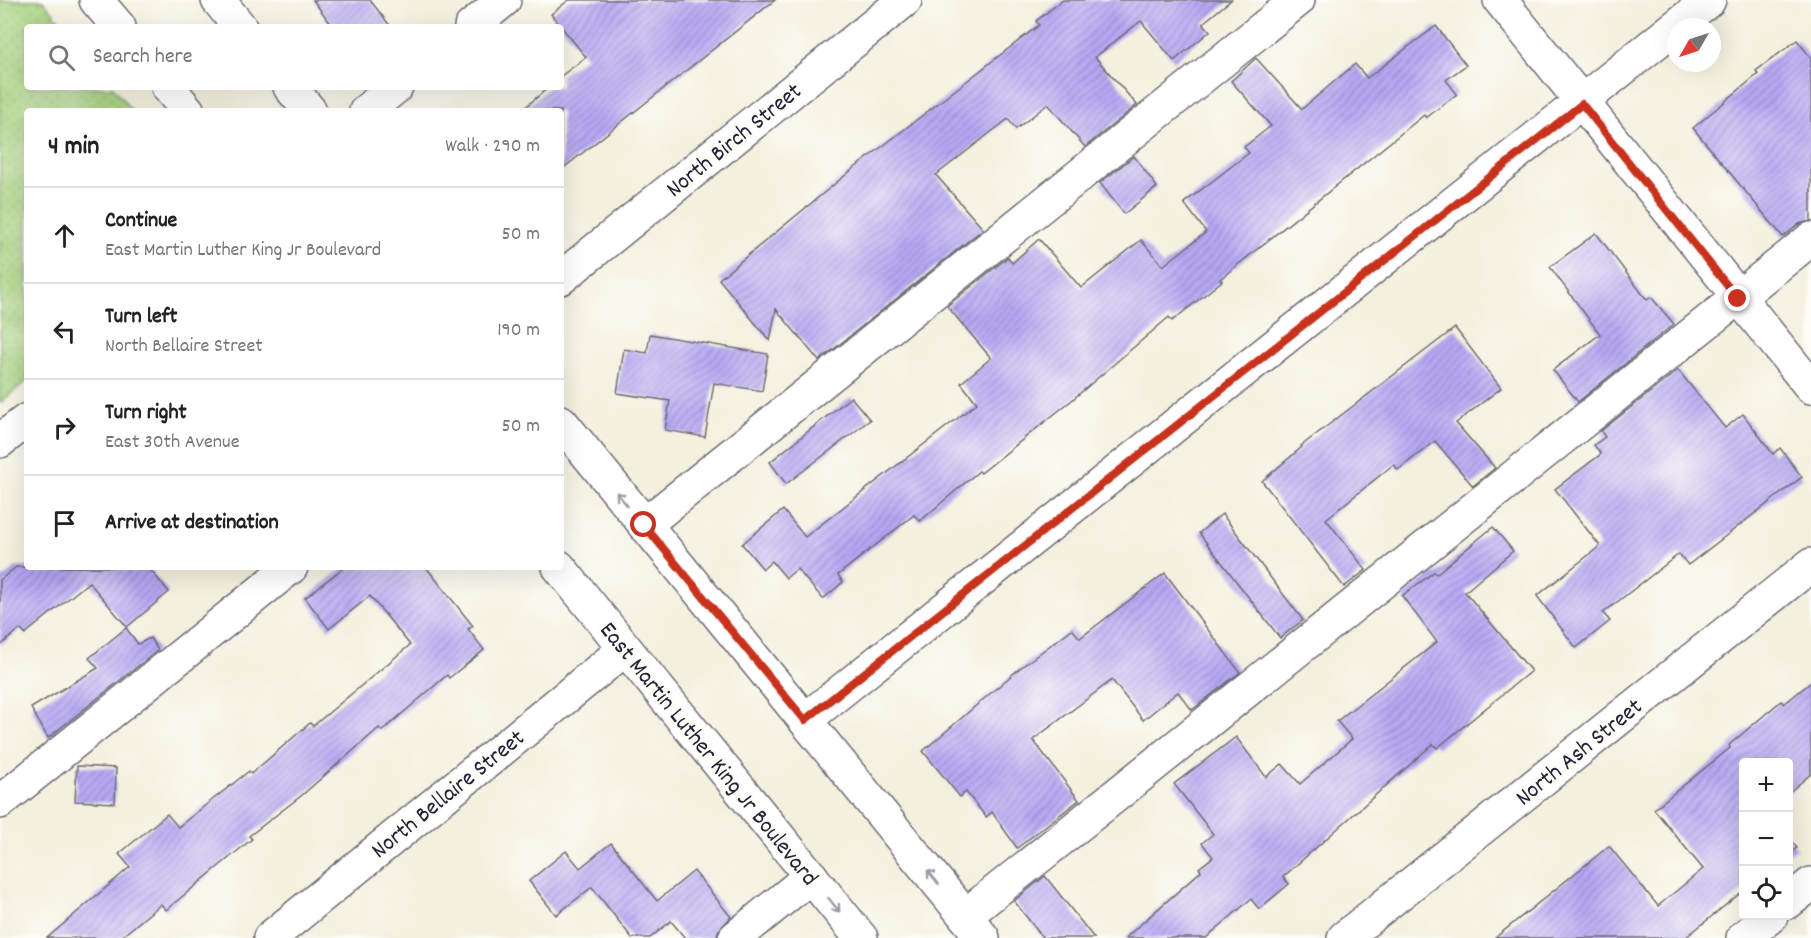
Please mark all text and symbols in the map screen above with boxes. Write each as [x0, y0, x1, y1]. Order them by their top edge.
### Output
north arrow [1667, 18, 1721, 72]
search box [24, 24, 564, 90]
icon: search [45, 41, 78, 74]
text: Search here [93, 42, 192, 73]
street label: North Birch Street [660, 76, 810, 207]
text: 4 min [48, 129, 99, 166]
text: Walk · 290 m [445, 133, 540, 161]
text: Continue [105, 206, 177, 237]
icon: ahead [48, 219, 81, 252]
text: 50 m [502, 221, 540, 249]
text: East Martin Luther King Jr Boulevard [105, 237, 381, 265]
route end [1724, 285, 1750, 311]
text: Turn left [105, 302, 177, 333]
icon: left [48, 315, 81, 348]
text: 190 m [497, 317, 540, 345]
text: North Bellaire Street [105, 333, 263, 361]
text: Turn right [105, 398, 187, 429]
icon: right [48, 411, 81, 444]
text: 50 m [502, 413, 540, 441]
text: East 30th Avenue [105, 429, 239, 457]
one-way arrow [616, 491, 629, 507]
icon: arrive [48, 507, 81, 540]
text: Arrive at destination [105, 508, 279, 539]
route start [630, 511, 656, 537]
street label: East Martin Luther King Jr Boulevard [590, 615, 825, 894]
street label: North Ash Street [1509, 691, 1651, 815]
street label: North Bellaire Street [365, 723, 533, 868]
map controls [1739, 758, 1793, 920]
button: + [1739, 758, 1793, 812]
button: − [1739, 812, 1793, 866]
button: locate [1739, 866, 1793, 920]
one-way arrow [926, 869, 939, 885]
one-way arrow [828, 897, 841, 913]

